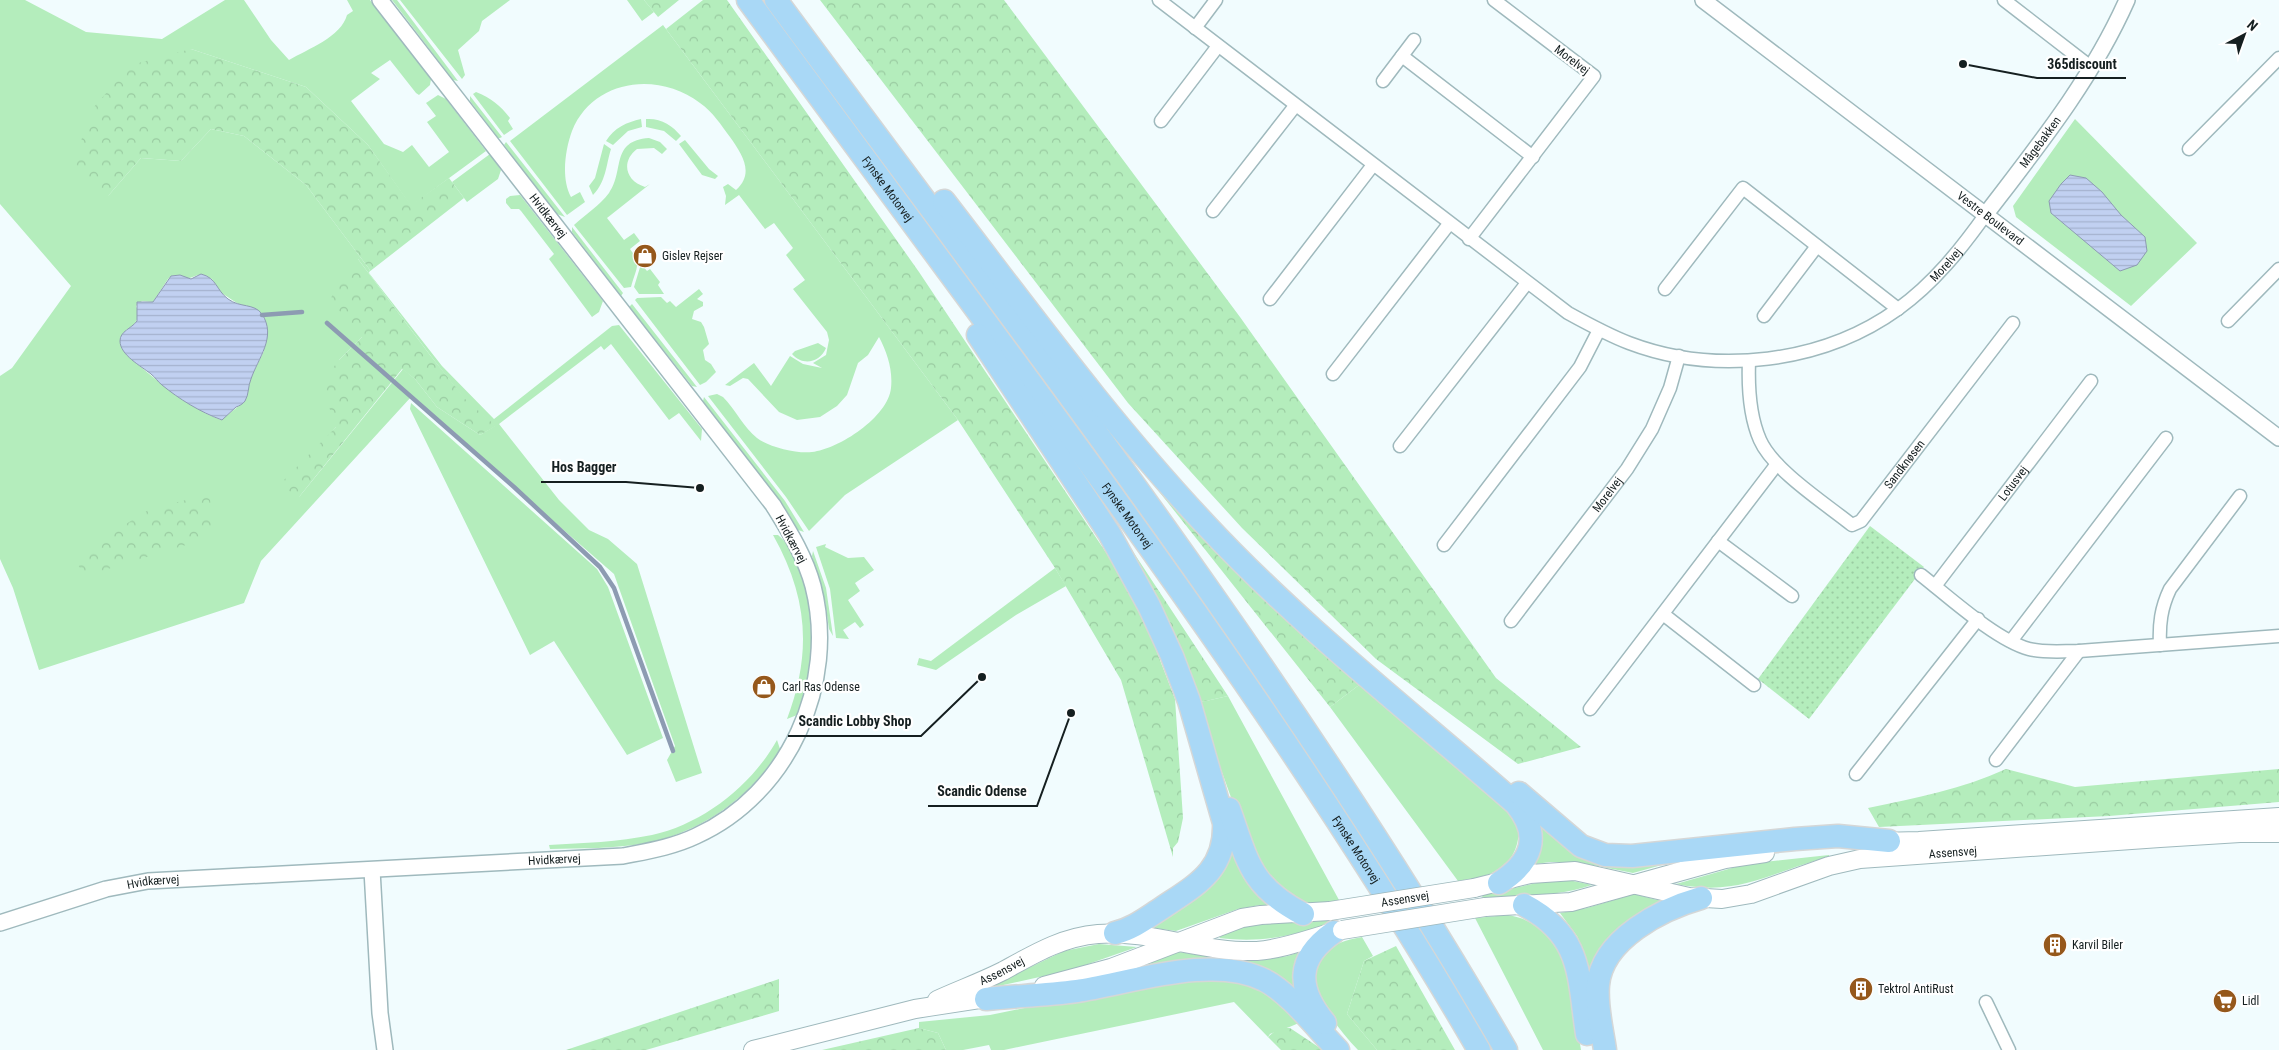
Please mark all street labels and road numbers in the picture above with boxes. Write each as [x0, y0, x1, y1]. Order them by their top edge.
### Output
street label: Morelvej [1552, 42, 1592, 78]
street label: Mågebakken [2017, 114, 2064, 171]
street label: Fynske Motorvej [859, 154, 916, 224]
street label: Vestre Boulevard [1954, 189, 2027, 248]
street label: Hvidkærvej [526, 191, 570, 241]
street label: Morelvej [1927, 245, 1964, 285]
street label: Sandknøsen [1881, 437, 1928, 492]
street label: Lotusvej [1995, 463, 2031, 503]
street label: Morelvej [1590, 474, 1625, 515]
street label: Fynske Motorvej [1099, 480, 1155, 551]
street label: Hvidkærvej [772, 513, 810, 565]
street label: Fynske Motorvej [1329, 813, 1383, 886]
street label: Assensvej [1928, 844, 1977, 861]
street label: Hvidkærvej [528, 851, 581, 868]
street label: Hvidkærvej [126, 872, 180, 892]
street label: Assensvej [1380, 888, 1430, 910]
street label: Assensvej [977, 954, 1027, 988]

